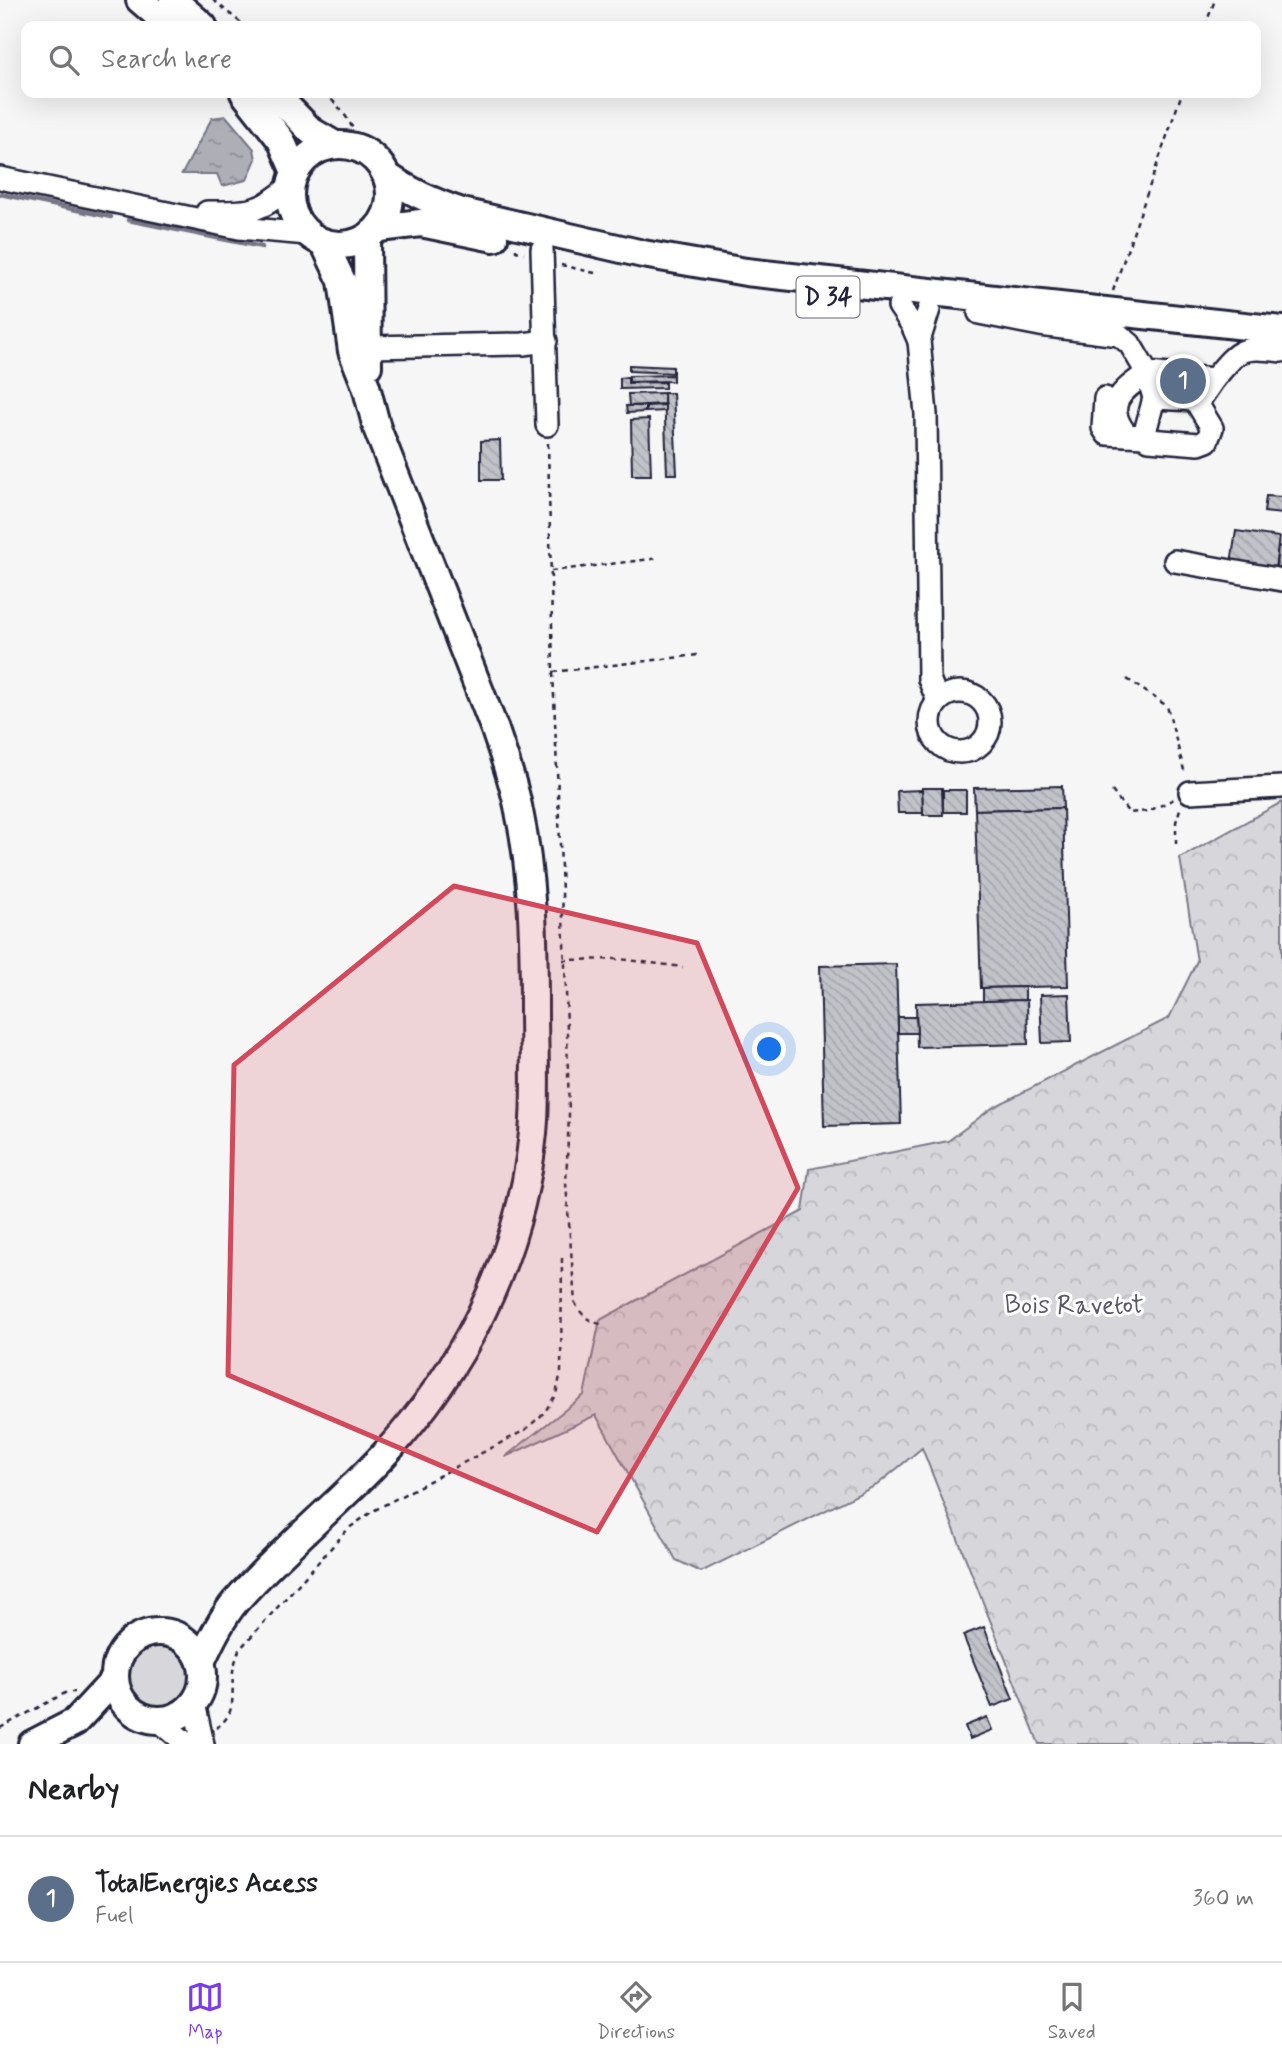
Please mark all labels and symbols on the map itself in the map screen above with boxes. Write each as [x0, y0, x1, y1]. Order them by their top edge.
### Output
road number: D 34 [796, 276, 860, 318]
pin: 1 [1160, 355, 1206, 407]
your location [752, 1032, 786, 1066]
park label: Bois Ravetot [1005, 1289, 1144, 1323]

